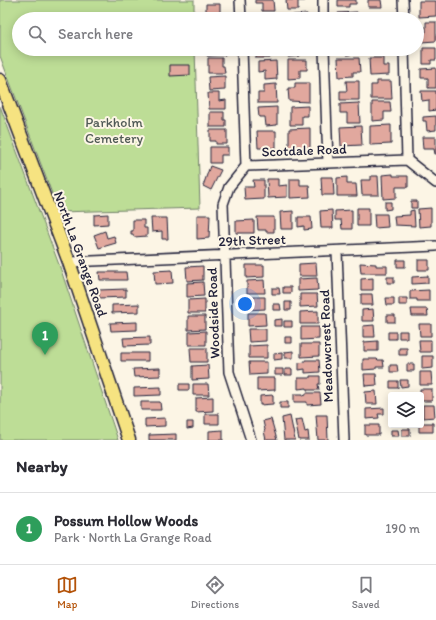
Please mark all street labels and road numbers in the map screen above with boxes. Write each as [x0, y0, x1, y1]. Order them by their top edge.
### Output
street label: Scotdale Road [261, 141, 347, 160]
street label: North La Grange Road [50, 189, 111, 320]
street label: 29th Street [218, 231, 286, 250]
street label: Woodside Road [203, 267, 224, 359]
street label: Meadowcrest Road [316, 289, 337, 403]

